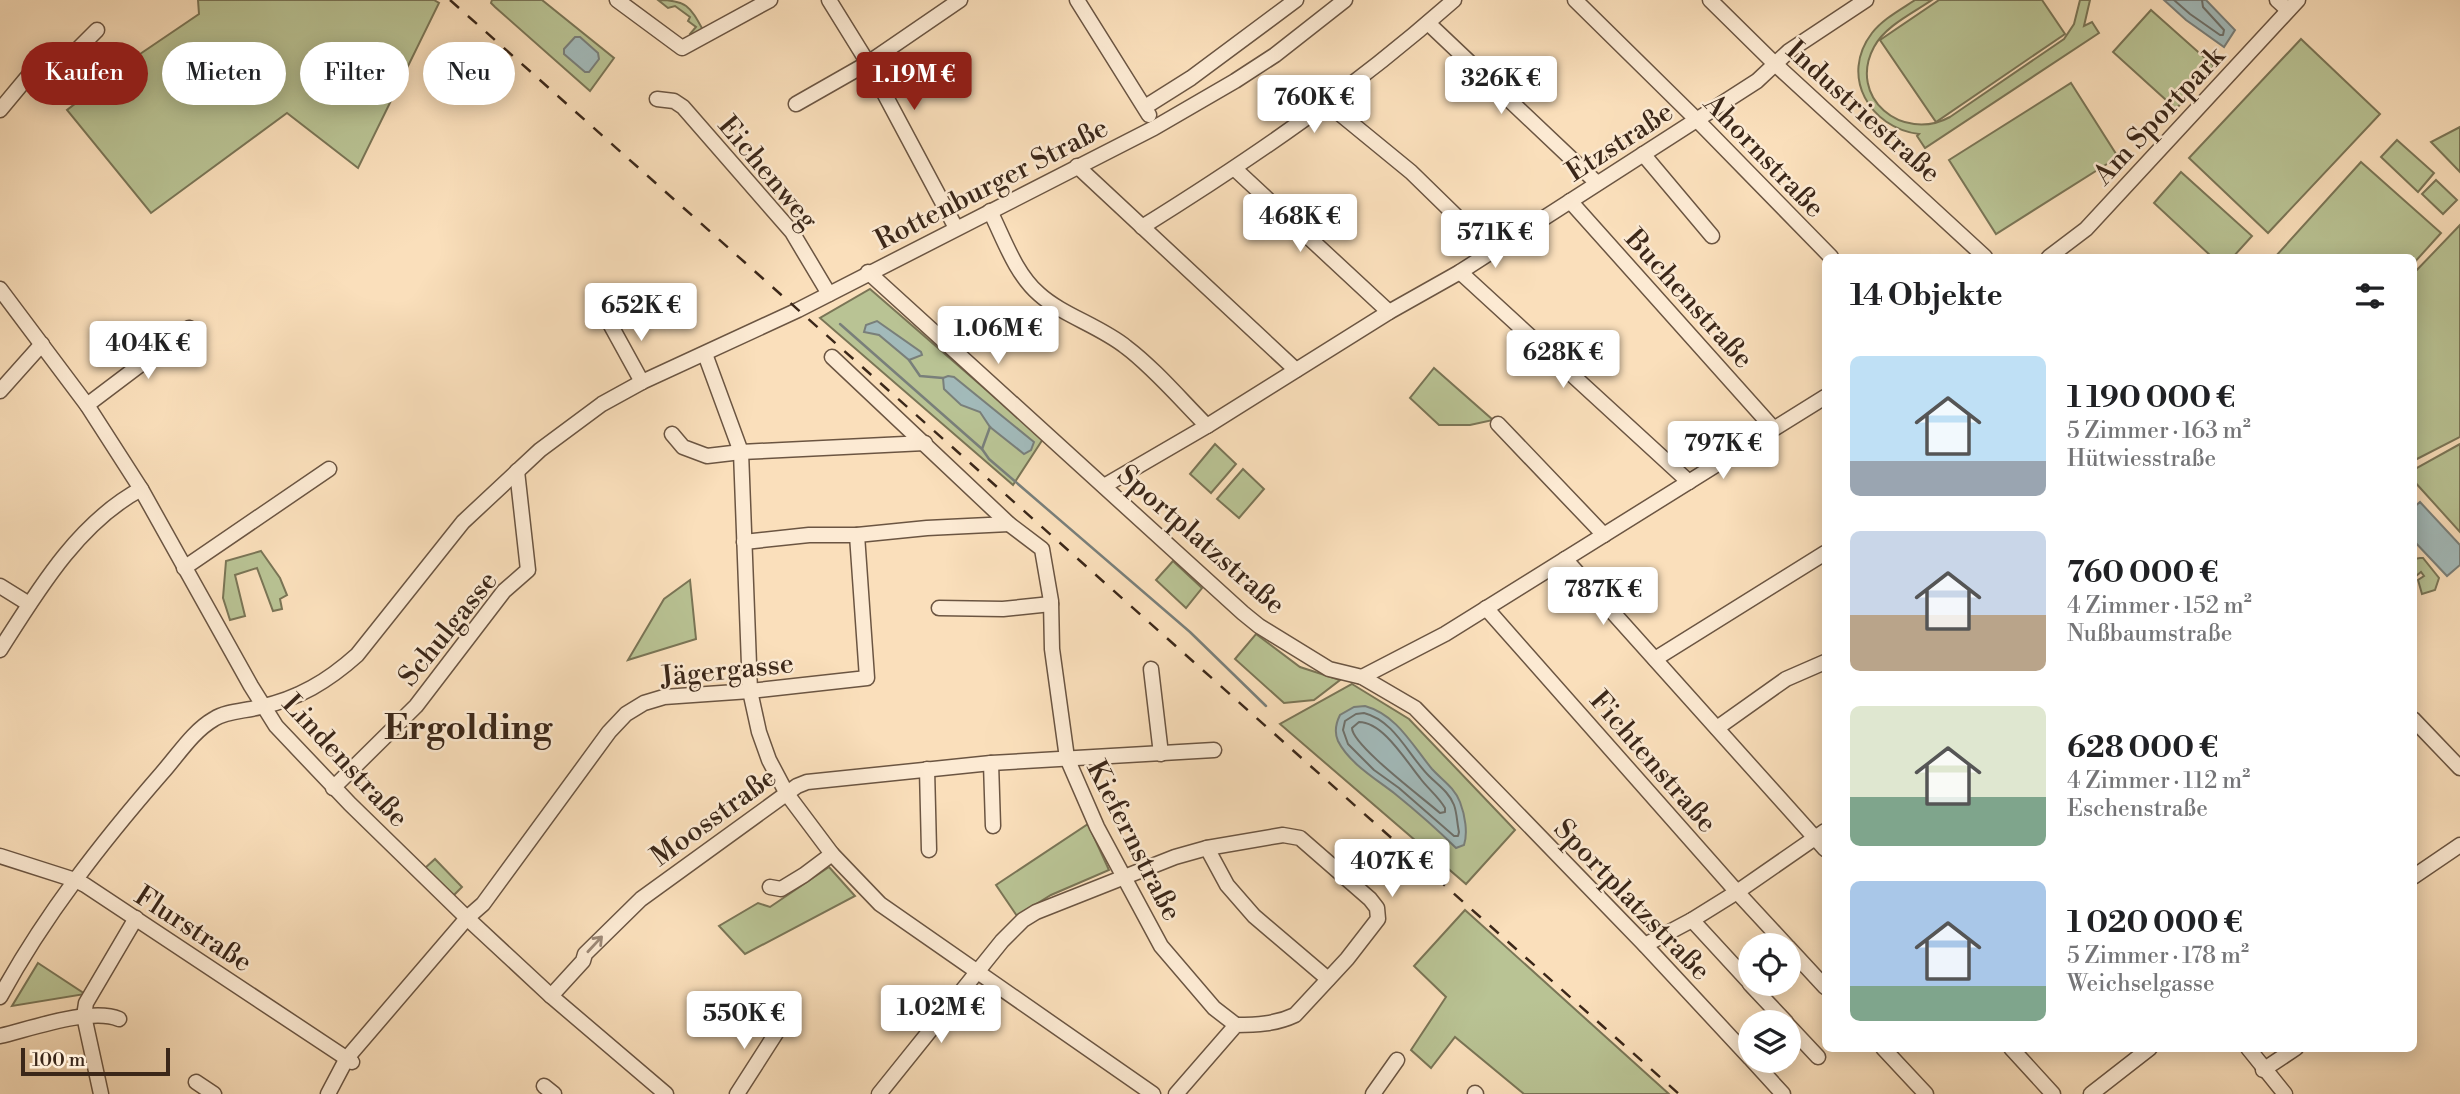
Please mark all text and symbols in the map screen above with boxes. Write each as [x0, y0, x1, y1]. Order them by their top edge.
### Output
street label: Industriestraße [1778, 34, 1948, 191]
street label: Am Sportpark [2085, 38, 2233, 193]
chip: Kaufen [21, 42, 148, 105]
chip: Mieten [162, 42, 286, 105]
chip: Filter [300, 42, 409, 105]
chip: Neu [423, 42, 515, 105]
pin: 1.19M € [849, 52, 979, 112]
pin: 326K € [1444, 57, 1558, 116]
text: 1.19M € [873, 61, 955, 89]
text: 326K € [1461, 65, 1541, 93]
pin: 760K € [1257, 76, 1371, 135]
text: 760K € [1273, 84, 1355, 112]
street label: Ahornstraße [1695, 86, 1832, 225]
street label: Etzstraße [1560, 95, 1680, 190]
street label: Eichenweg [710, 109, 826, 237]
street label: Rottenburger Straße [869, 110, 1114, 258]
pin: 468K € [1243, 194, 1357, 254]
text: 468K € [1259, 203, 1341, 231]
pin: 571K € [1438, 210, 1552, 270]
text: 571K € [1457, 219, 1533, 247]
street label: Buchenstraße [1617, 221, 1761, 376]
text: 14 Objekte [1850, 277, 2003, 315]
icon: filters [2351, 277, 2389, 315]
pin: 652K € [584, 284, 698, 343]
text: 652K € [601, 292, 681, 320]
pin: 1.06M € [933, 306, 1063, 366]
text: 1.06M € [954, 315, 1042, 343]
pin: 404K € [91, 322, 205, 381]
text: 404K € [106, 330, 190, 358]
pin: 628K € [1506, 330, 1620, 390]
text: 628K € [1523, 339, 1603, 367]
text: 1 190 000 € [2067, 379, 2235, 417]
icon: home [1906, 384, 1990, 468]
text: 5 Zimmer · 163 m² [2067, 417, 2251, 445]
pin: 797K € [1666, 421, 1780, 481]
text: 797K € [1684, 430, 1762, 458]
text: Hütwiesstraße [2067, 445, 2216, 473]
street label: Sportplatzstraße [1110, 458, 1292, 623]
text: 760 000 € [2067, 554, 2219, 592]
icon: home [1906, 559, 1990, 643]
street label: Schulgasse [391, 564, 505, 694]
pin: 787K € [1546, 568, 1660, 627]
text: 787K € [1564, 576, 1642, 604]
text: 4 Zimmer · 152 m² [2067, 592, 2252, 620]
text: Nußbaumstraße [2067, 620, 2232, 648]
street label: Jägergasse [658, 646, 795, 695]
street label: Fichtenstraße [1582, 684, 1724, 840]
street label: Lindenstraße [274, 687, 416, 835]
district label: Ergolding [384, 707, 553, 750]
text: 628 000 € [2067, 729, 2218, 767]
icon: home [1906, 734, 1990, 818]
street label: Kiefernstraße [1078, 755, 1189, 927]
street label: Moosstraße [644, 760, 784, 875]
text: 4 Zimmer · 112 m² [2067, 767, 2250, 795]
text: Eschenstraße [2067, 795, 2208, 823]
street label: Sportplatzstraße [1546, 812, 1718, 988]
pin: 407K € [1335, 839, 1449, 899]
text: 407K € [1351, 848, 1433, 876]
street label: Flurstraße [128, 878, 259, 980]
text: 1 020 000 € [2067, 904, 2243, 942]
icon: home [1906, 909, 1990, 993]
map controls [1738, 933, 1801, 1073]
button: locate [1738, 933, 1801, 996]
one-way arrow [586, 936, 603, 953]
text: 5 Zimmer · 178 m² [2067, 942, 2249, 970]
text: Weichselgasse [2067, 970, 2215, 998]
pin: 1.02M € [876, 986, 1006, 1045]
pin: 550K € [687, 992, 801, 1051]
text: 1.02M € [897, 994, 985, 1022]
text: 550K € [703, 1000, 785, 1028]
button: layers [1738, 1010, 1801, 1073]
scale bar [21, 1045, 170, 1077]
text: 100 m [32, 1048, 85, 1072]

